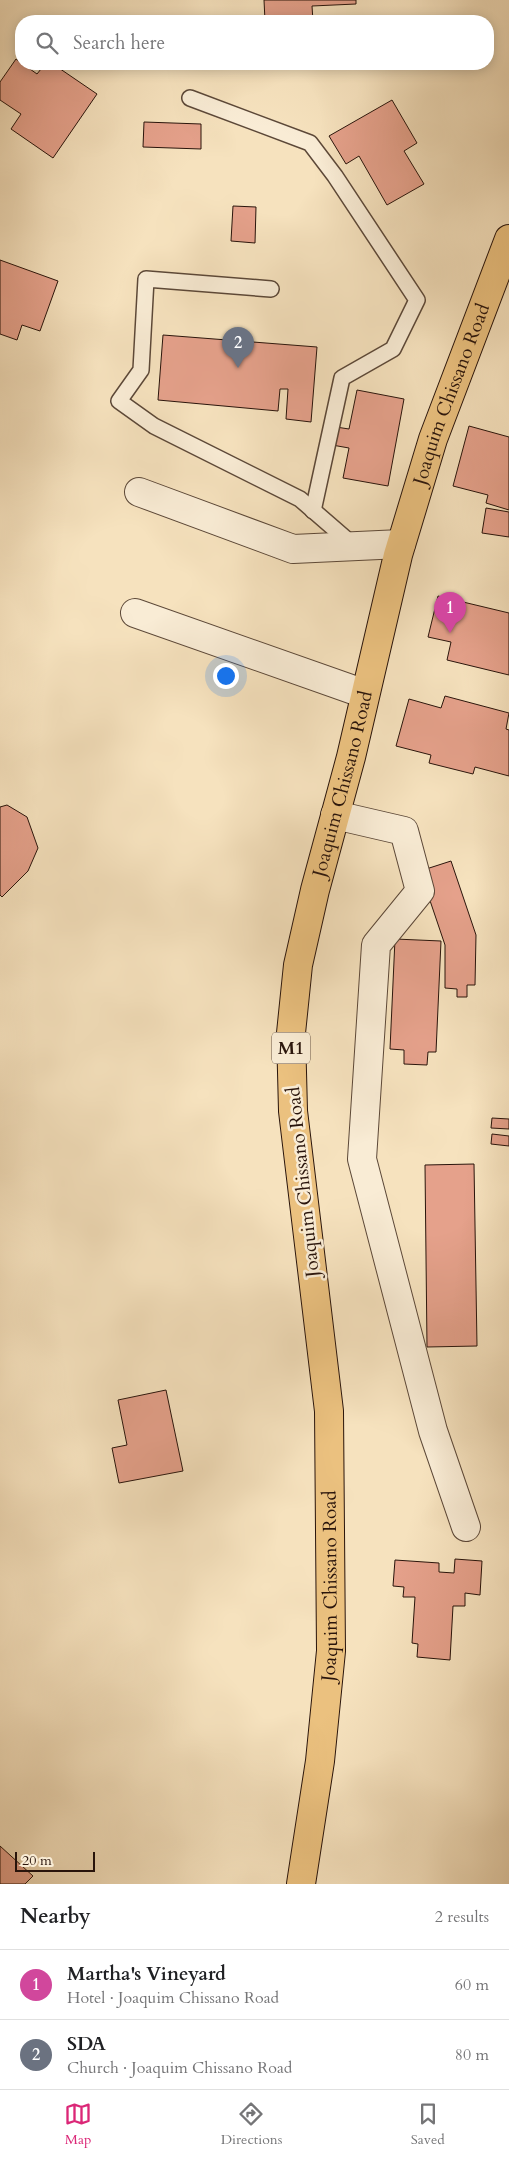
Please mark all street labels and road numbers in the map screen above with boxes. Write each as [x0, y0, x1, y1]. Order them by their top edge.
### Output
street label: Joaquim Chissano Road [406, 300, 496, 491]
street label: Joaquim Chissano Road [305, 688, 379, 883]
road number: M1 [272, 1032, 310, 1064]
street label: Joaquim Chissano Road [280, 1086, 326, 1281]
street label: Joaquim Chissano Road [315, 1490, 344, 1686]

